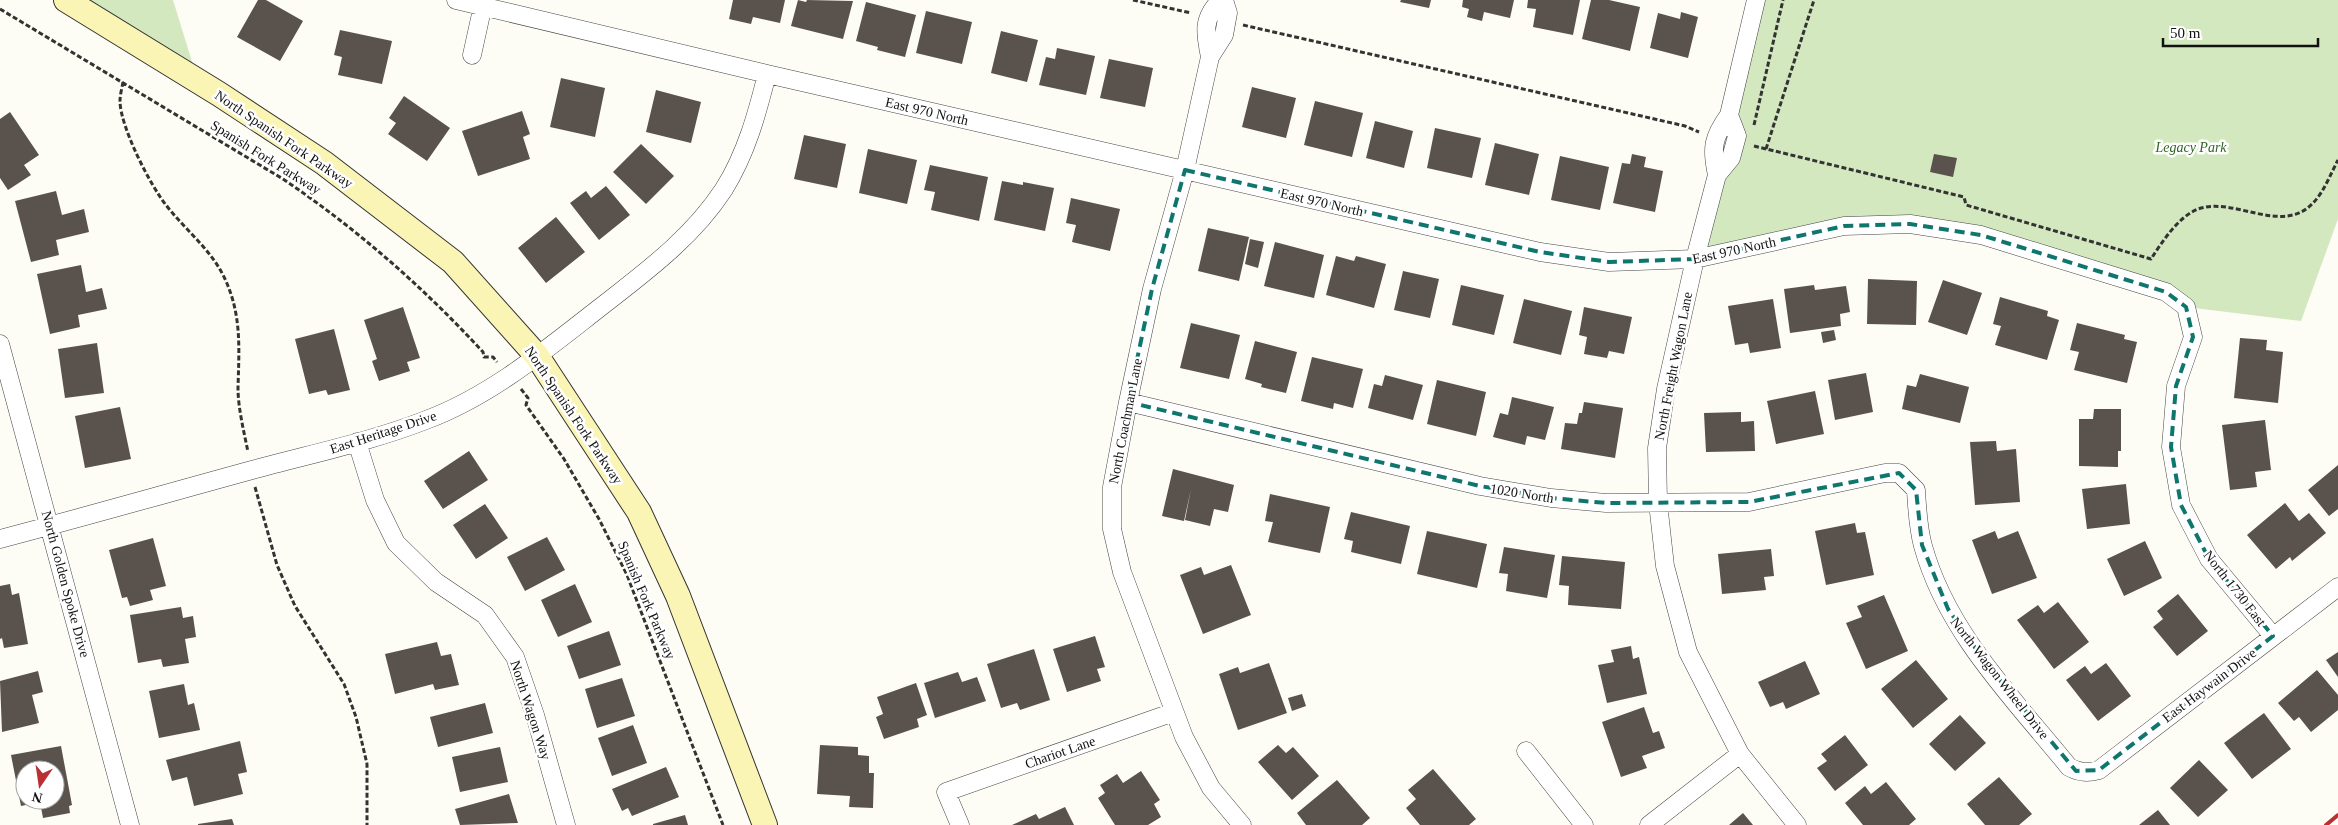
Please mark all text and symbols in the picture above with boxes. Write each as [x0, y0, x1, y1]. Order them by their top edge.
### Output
scale bar [2163, 15, 2318, 47]
text: 50 m [2170, 25, 2201, 41]
street label: North Spanish Fork Parkway [212, 86, 356, 192]
street label: East 970 North [884, 95, 970, 128]
street label: Spanish Fork Parkway [208, 116, 324, 198]
park label: Legacy Park [2154, 140, 2227, 155]
street label: East 970 North [1279, 186, 1365, 219]
street label: East 970 North [1691, 234, 1777, 267]
street label: North Freight Wagon Lane [1652, 291, 1695, 441]
street label: North Spanish Fork Parkway [522, 344, 625, 487]
street label: North Coachman Lane [1106, 357, 1145, 485]
street label: East Heritage Drive [328, 408, 438, 457]
street label: 1020 North [1489, 481, 1555, 506]
street label: North Golden Spoke Drive [39, 509, 92, 659]
street label: Spanish Fork Parkway [615, 539, 678, 661]
street label: North 1730 East [2200, 548, 2269, 629]
street label: North Wagon Wheel Drive [1947, 614, 2052, 742]
street label: East Haywain Drive [2159, 645, 2259, 726]
street label: North Wagon Way [507, 658, 554, 762]
street label: Chariot Lane [1023, 733, 1097, 772]
north arrow [15, 760, 65, 810]
text: N [31, 789, 44, 806]

